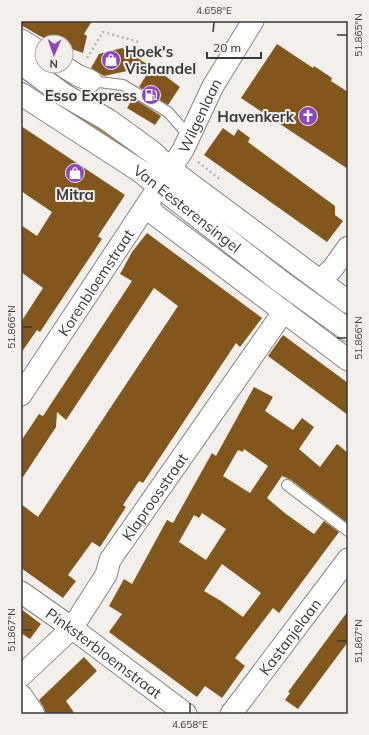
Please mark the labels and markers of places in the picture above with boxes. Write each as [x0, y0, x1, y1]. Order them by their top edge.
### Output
place label: Hoek's Vishandel [124, 42, 196, 78]
shop icon: Hoek's Vishandel [100, 49, 122, 71]
fuel station icon: Esso Express [140, 84, 162, 106]
place label: Esso Express [45, 86, 137, 105]
church icon: Havenkerk [297, 105, 319, 127]
place label: Havenkerk [217, 107, 295, 126]
shop icon: Mitra [64, 162, 86, 184]
place label: Mitra [56, 185, 94, 204]

